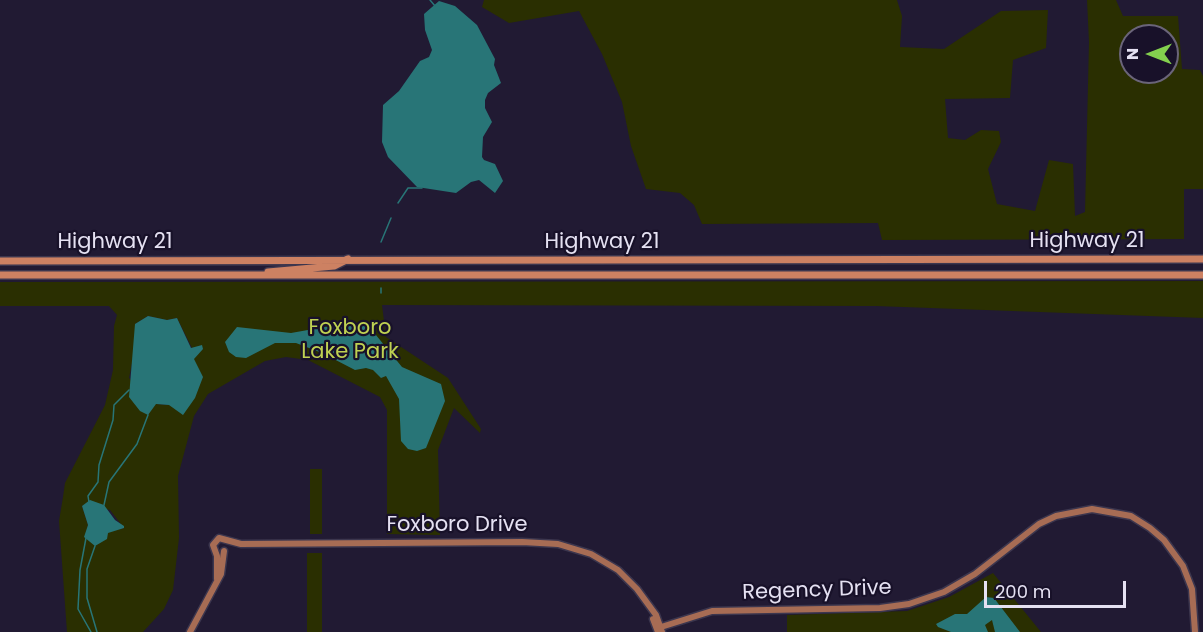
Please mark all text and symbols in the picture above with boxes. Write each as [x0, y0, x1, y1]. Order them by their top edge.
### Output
north arrow [1119, 24, 1179, 84]
text: N [1121, 48, 1144, 60]
street label: Highway 21 [1030, 229, 1144, 255]
street label: Highway 21 [58, 230, 172, 256]
street label: Highway 21 [545, 230, 659, 256]
park label: Foxboro Lake Park [301, 316, 399, 366]
street label: Foxboro Drive [386, 513, 528, 539]
scale bar [987, 569, 1130, 607]
street label: Regency Drive [742, 576, 892, 606]
text: 200 m [995, 579, 1051, 604]

